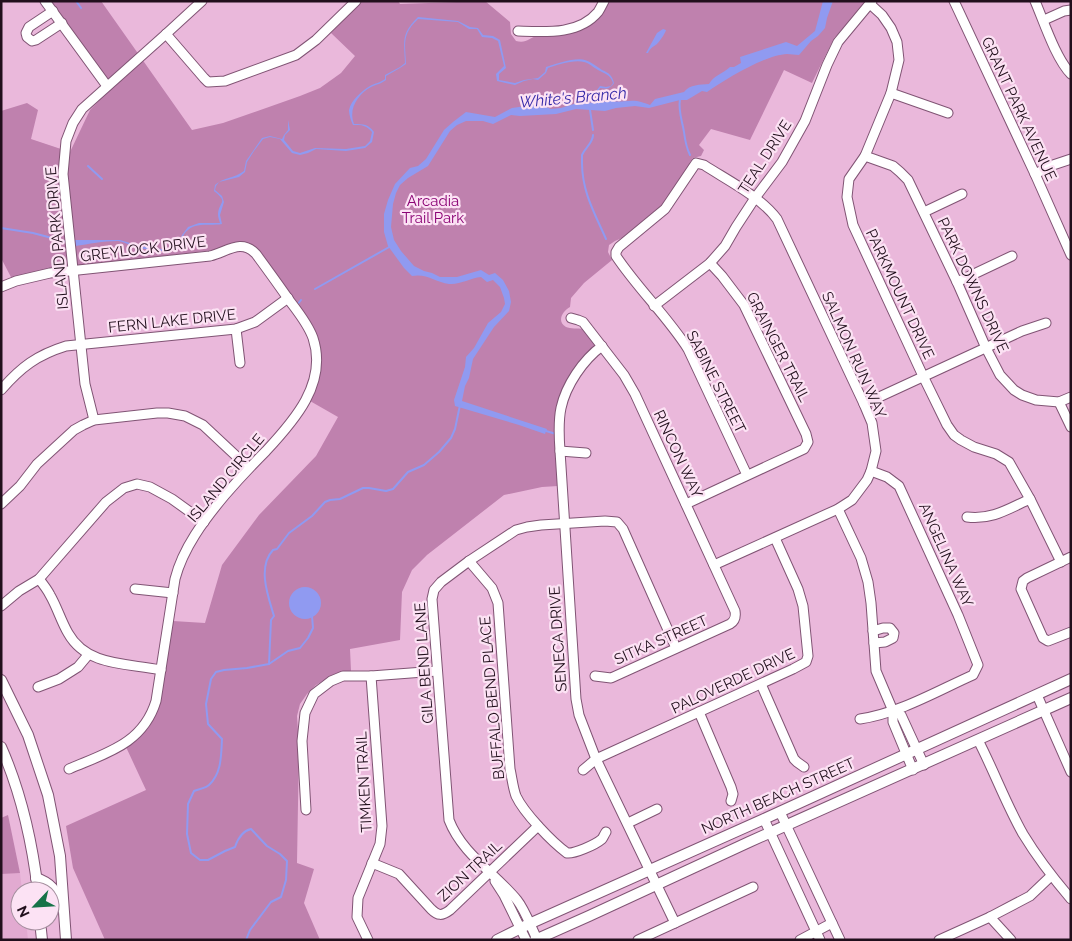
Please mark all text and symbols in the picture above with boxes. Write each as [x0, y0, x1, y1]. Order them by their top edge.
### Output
street label: GRANT PARK AVENUE [978, 34, 1060, 184]
water label: White's Branch [519, 83, 628, 112]
street label: TEAL DRIVE [735, 117, 795, 197]
street label: ISLAND PARK DRIVE [42, 166, 72, 310]
park label: Arcadia Trail Park [402, 192, 464, 227]
street label: PARK DOWNS DRIVE [934, 215, 1012, 355]
street label: PARKMOUNT DRIVE [862, 226, 938, 362]
street label: GREYLOCK DRIVE [79, 232, 207, 266]
street label: GRAINGER TRAIL [743, 289, 813, 405]
street label: SALMON RUN WAY [818, 289, 890, 422]
street label: FERN LAKE DRIVE [107, 305, 237, 337]
street label: SABINE STREET [682, 328, 750, 436]
street label: RINCON WAY [650, 407, 706, 501]
street label: ISLAND CIRCLE [184, 430, 268, 526]
street label: ANGELINA WAY [915, 500, 977, 610]
street label: SENECA DRIVE [545, 586, 571, 692]
street label: GILA BEND LANE [411, 602, 437, 724]
street label: SITKA STREET [611, 611, 711, 669]
street label: BUFFALO BEND PLACE [476, 615, 508, 781]
street label: PALOVERDE DRIVE [668, 644, 798, 718]
street label: TIMKEN TRAIL [352, 731, 376, 833]
street label: NORTH BEACH STREET [698, 754, 858, 838]
street label: ZION TRAIL [434, 837, 506, 905]
north arrow [10, 881, 60, 931]
text: N [14, 903, 33, 920]

